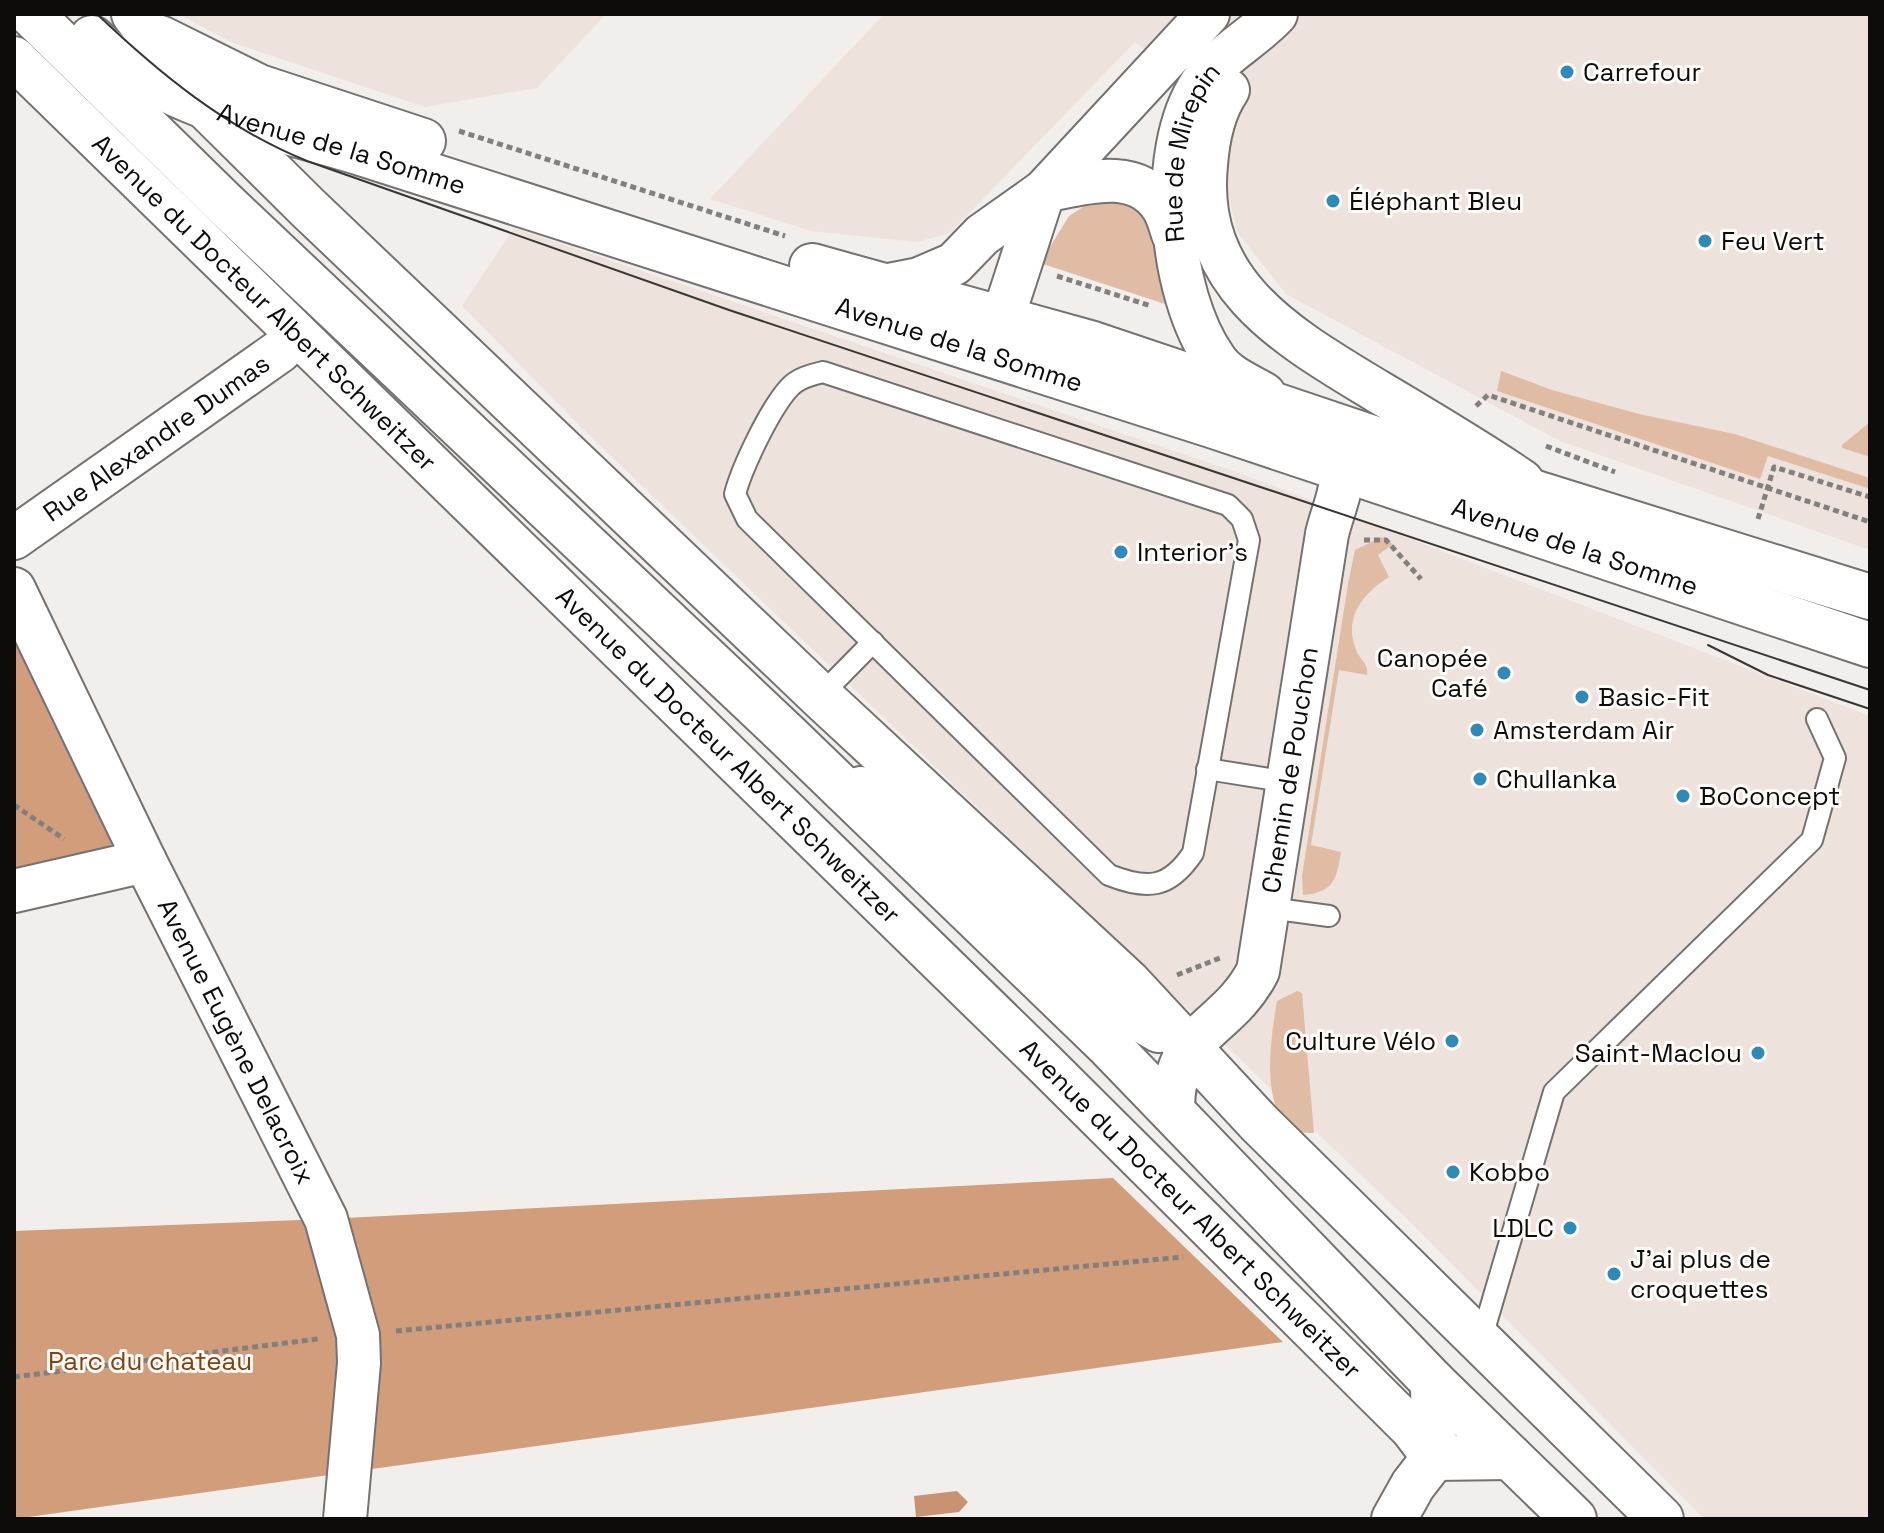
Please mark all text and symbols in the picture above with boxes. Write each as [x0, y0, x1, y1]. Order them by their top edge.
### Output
street label: Rue de Mirepin [1156, 55, 1228, 244]
place label: Carrefour [1583, 55, 1701, 89]
marker: Carrefour [1558, 63, 1576, 81]
street label: Avenue de la Somme [213, 95, 470, 202]
street label: Avenue du Docteur Albert Schweitzer [85, 127, 444, 478]
place label: Éléphant Bleu [1349, 184, 1522, 218]
marker: Éléphant Bleu [1324, 192, 1342, 210]
place label: Feu Vert [1721, 224, 1825, 258]
marker: Feu Vert [1696, 232, 1714, 250]
street label: Avenue de la Somme [831, 289, 1087, 400]
street label: Rue Alexandre Dumas [36, 346, 276, 529]
street label: Avenue de la Somme [1447, 490, 1703, 603]
place label: Interior's [1137, 535, 1248, 569]
marker: Interior's [1112, 543, 1130, 561]
street label: Avenue du Docteur Albert Schweitzer [549, 579, 908, 931]
place label: Canopée Café [1377, 641, 1488, 705]
street label: Chemin de Pouchon [1254, 644, 1326, 896]
marker: Canopée Café [1495, 664, 1513, 682]
place label: Basic-Fit [1598, 680, 1710, 714]
marker: Basic-Fit [1573, 688, 1591, 706]
place label: Amsterdam Air [1493, 713, 1674, 747]
marker: Amsterdam Air [1468, 721, 1486, 739]
place label: Chullanka [1496, 762, 1617, 796]
marker: Chullanka [1471, 770, 1489, 788]
place label: BoConcept [1699, 779, 1840, 813]
marker: BoConcept [1674, 787, 1692, 805]
street label: Avenue Eugène Delacroix [150, 893, 323, 1190]
place label: Culture Vélo [1285, 1024, 1436, 1058]
street label: Avenue du Docteur Albert Schweitzer [1012, 1032, 1369, 1386]
marker: Culture Vélo [1443, 1032, 1461, 1050]
place label: Saint-Maclou [1575, 1036, 1742, 1070]
marker: Saint-Maclou [1749, 1044, 1767, 1062]
place label: Kobbo [1469, 1155, 1550, 1189]
marker: Kobbo [1444, 1163, 1462, 1181]
place label: LDLC [1492, 1211, 1554, 1245]
marker: LDLC [1561, 1219, 1579, 1237]
place label: J'ai plus de croquettes [1630, 1242, 1771, 1306]
marker: J'ai plus de croquettes [1605, 1265, 1623, 1283]
park label: Parc du chateau [48, 1344, 252, 1378]

